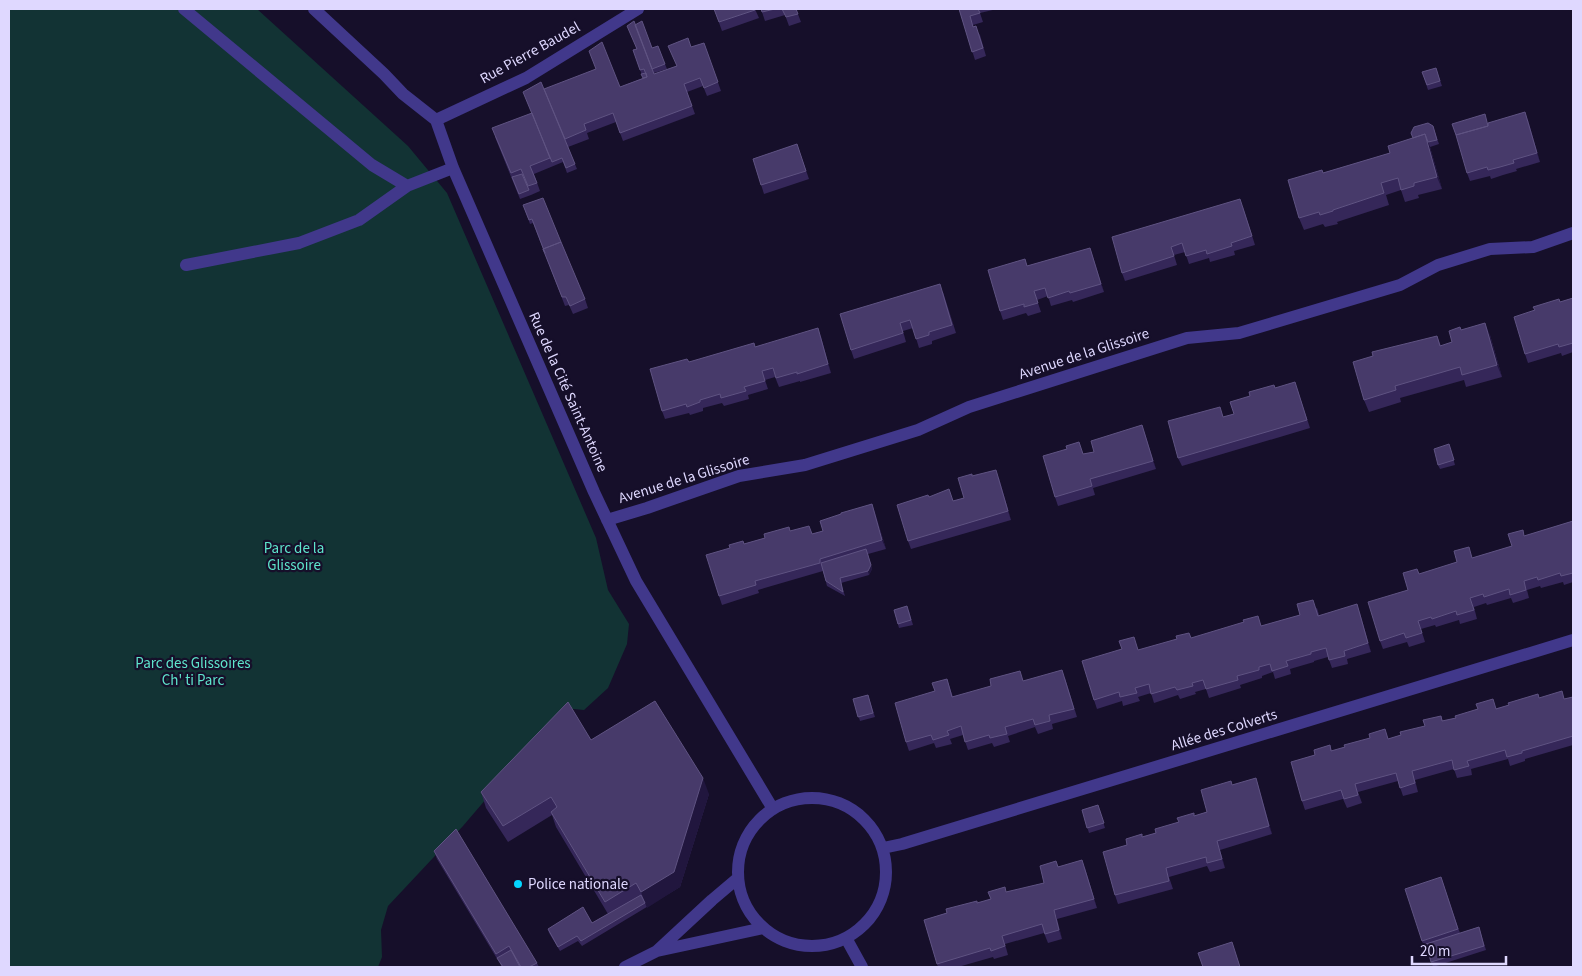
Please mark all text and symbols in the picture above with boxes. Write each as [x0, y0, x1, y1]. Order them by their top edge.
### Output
street label: Rue Pierre Baudel [476, 17, 584, 89]
street label: Rue de la Cité Saint-Antoine [523, 309, 613, 475]
street label: Avenue de la Glissoire [1016, 323, 1152, 385]
street label: Avenue de la Glissoire [616, 449, 752, 509]
park label: Parc de la Glissoire [264, 538, 324, 576]
park label: Parc des Glissoires Ch' ti Parc [135, 653, 251, 691]
street label: Allée des Colverts [1168, 704, 1280, 756]
place label: Police nationale [528, 874, 628, 895]
marker: Police nationale [512, 878, 524, 890]
scale bar [1412, 934, 1506, 966]
text: 20 m [1420, 941, 1450, 962]

